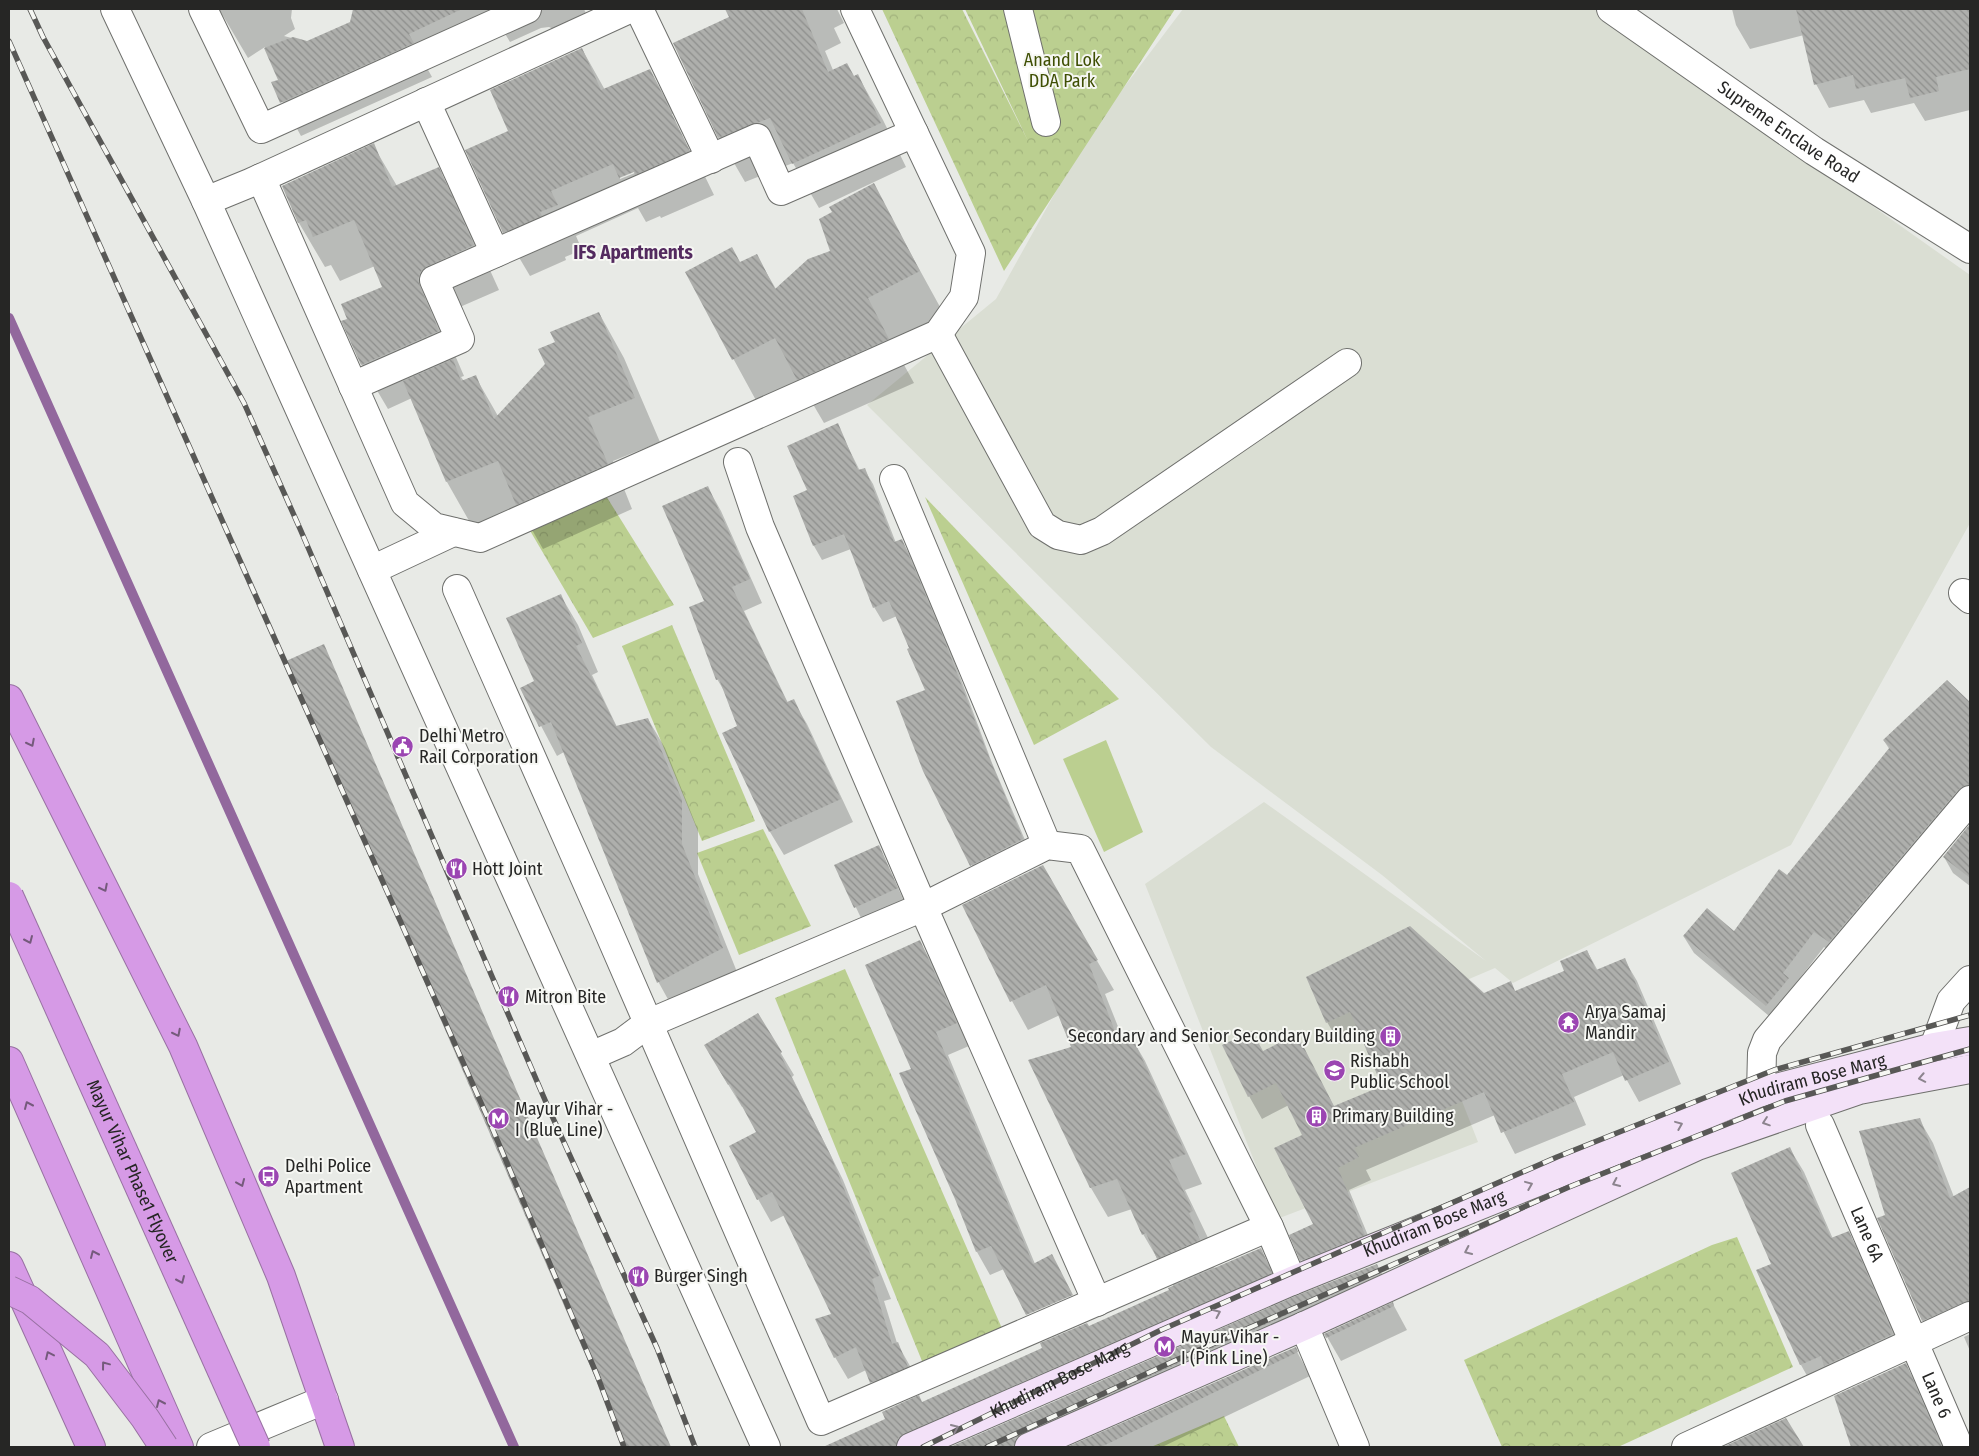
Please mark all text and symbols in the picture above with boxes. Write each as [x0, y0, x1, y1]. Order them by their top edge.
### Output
park label: Anand Lok DDA Park [1024, 49, 1101, 92]
street label: Supreme Enclave Road [1713, 76, 1864, 188]
district label: IFS Apartments [573, 241, 693, 264]
place label: Delhi Metro Rail Corporation [419, 725, 538, 768]
public building icon: Delhi Metro Rail Corporation [391, 734, 415, 758]
one-way arrow [25, 738, 35, 747]
restaurant icon: Hott Joint [444, 857, 468, 881]
place label: Hott Joint [472, 858, 543, 880]
one-way arrow [98, 883, 108, 892]
one-way arrow [22, 935, 33, 944]
restaurant icon: Mitron Bite [497, 985, 521, 1009]
place label: Mitron Bite [525, 986, 606, 1008]
place label: Arya Samaj Mandir [1585, 1001, 1666, 1044]
temple icon: Arya Samaj Mandir [1557, 1010, 1581, 1034]
building icon: Secondary and Senior Secondary Building [1379, 1024, 1403, 1048]
place label: Secondary and Senior Secondary Building [1068, 1025, 1376, 1047]
one-way arrow [171, 1028, 181, 1037]
street label: Khudiram Bose Marg [1736, 1049, 1889, 1111]
place label: Rishabh Public School [1350, 1050, 1449, 1093]
school or university icon: Rishabh Public School [1322, 1059, 1346, 1083]
one-way arrow [1918, 1073, 1927, 1083]
street label: Mayur Vihar Phase1 Flyover [82, 1076, 184, 1268]
place label: Mayur Vihar - I (Blue Line) [515, 1098, 613, 1141]
one-way arrow [24, 1101, 35, 1110]
building icon: Primary Building [1304, 1104, 1328, 1128]
place label: Primary Building [1332, 1105, 1454, 1127]
metro station icon: Mayur Vihar - I (Blue Line) [487, 1107, 511, 1131]
one-way arrow [1763, 1116, 1771, 1126]
one-way arrow [1675, 1120, 1683, 1130]
place label: Delhi Police Apartment [285, 1155, 371, 1198]
bus stop icon: Delhi Police Apartment [257, 1164, 281, 1188]
one-way arrow [1612, 1177, 1621, 1187]
one-way arrow [235, 1178, 245, 1186]
one-way arrow [1524, 1181, 1533, 1192]
street label: Khudiram Bose Marg [1360, 1185, 1509, 1262]
street label: Lane 6A [1846, 1203, 1889, 1266]
one-way arrow [1464, 1245, 1473, 1255]
one-way arrow [89, 1250, 100, 1259]
restaurant icon: Burger Singh [626, 1264, 650, 1288]
place label: Burger Singh [654, 1265, 748, 1287]
one-way arrow [175, 1275, 186, 1284]
one-way arrow [1212, 1309, 1220, 1319]
place label: Mayur Vihar - I (Pink Line) [1181, 1326, 1279, 1369]
metro station icon: Mayur Vihar - I (Pink Line) [1153, 1335, 1177, 1359]
street label: Khudiram Bose Marg [987, 1336, 1133, 1423]
one-way arrow [44, 1351, 55, 1360]
one-way arrow [102, 1361, 111, 1371]
street label: Lane 6 [1917, 1368, 1956, 1421]
one-way arrow [155, 1399, 166, 1408]
one-way arrow [950, 1423, 959, 1434]

